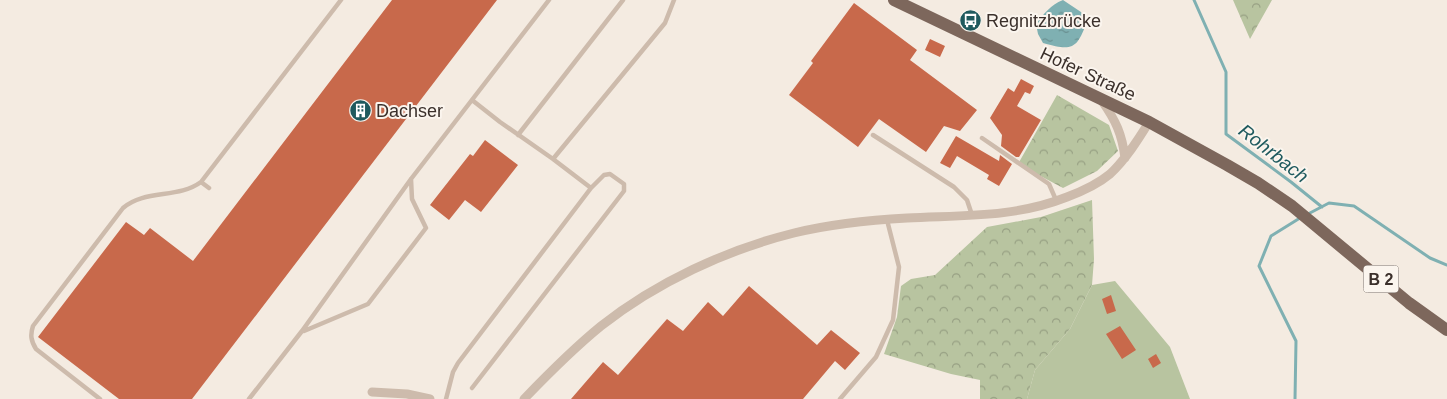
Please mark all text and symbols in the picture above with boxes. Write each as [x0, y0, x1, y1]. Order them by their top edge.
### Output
bus stop icon: Regnitzbrücke [958, 9, 982, 33]
place label: Regnitzbrücke [986, 11, 1101, 31]
street label: Hofer Straße [1037, 43, 1139, 105]
building icon: Dachser [348, 99, 372, 123]
place label: Dachser [376, 101, 443, 121]
water label: Rohrbach [1235, 120, 1313, 187]
road number: B 2 [1364, 266, 1398, 292]

